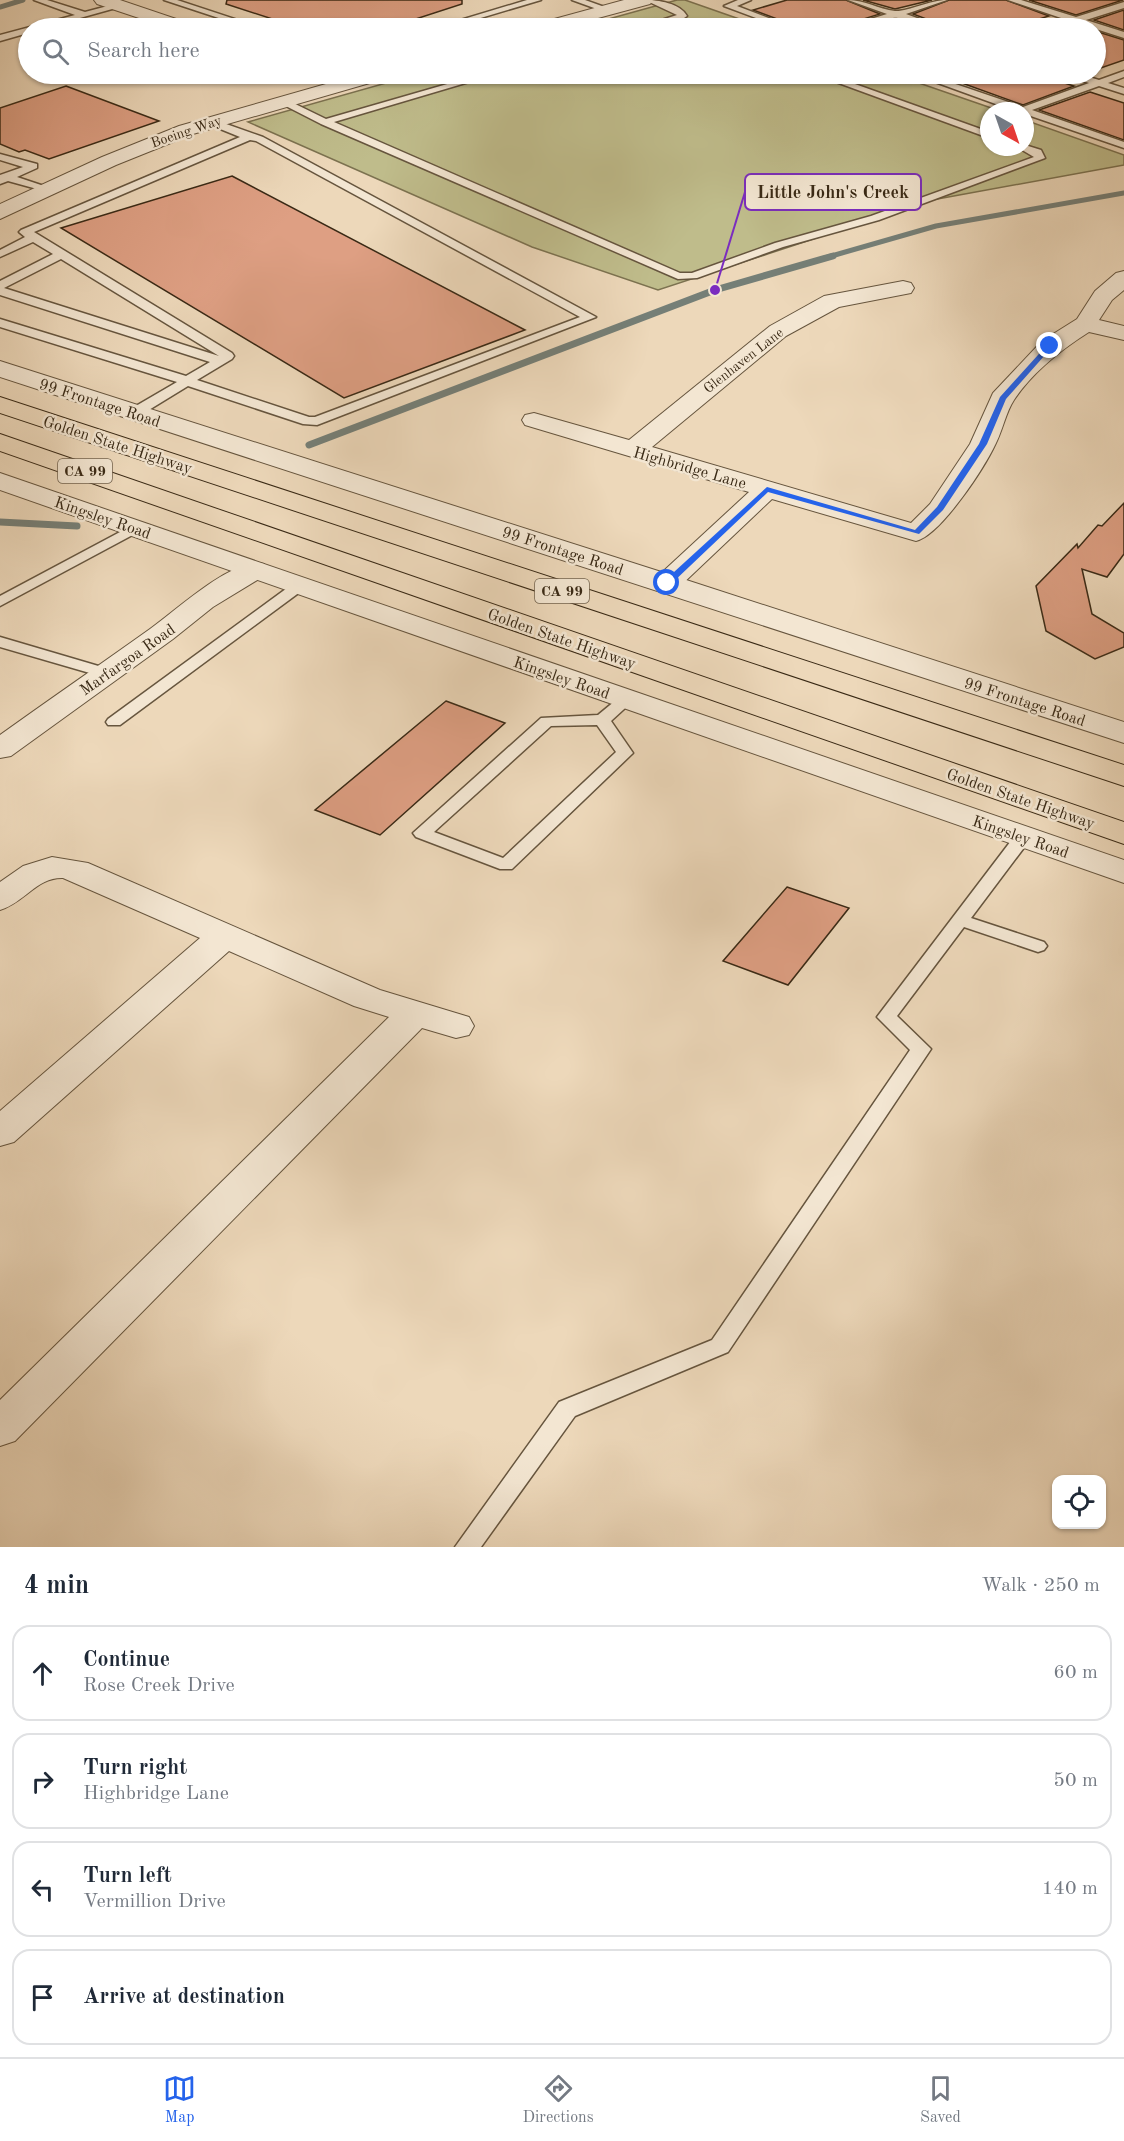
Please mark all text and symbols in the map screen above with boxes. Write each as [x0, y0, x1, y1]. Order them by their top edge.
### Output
search box [18, 18, 1106, 84]
icon: search [39, 35, 72, 68]
text: Search here [87, 40, 200, 62]
north arrow [980, 102, 1034, 156]
street label: Boeing Way [149, 113, 224, 151]
callout: Little John's Creek [745, 174, 921, 210]
text: Little John's Creek [757, 184, 909, 202]
street label: Glenhaven Lane [701, 325, 786, 396]
route end [1036, 332, 1062, 358]
street label: 99 Frontage Road [37, 377, 162, 431]
street label: Golden State Highway [41, 414, 194, 478]
street label: Highbridge Lane [631, 445, 748, 493]
road number: CA 99 [58, 459, 112, 483]
street label: Kingsley Road [52, 495, 153, 543]
street label: 99 Frontage Road [500, 525, 625, 579]
route start [653, 569, 679, 595]
road number: CA 99 [535, 579, 589, 603]
street label: Golden State Highway [485, 607, 638, 673]
street label: Marfargoa Road [78, 622, 179, 699]
street label: Kingsley Road [511, 655, 612, 703]
street label: 99 Frontage Road [962, 676, 1087, 730]
street label: Golden State Highway [944, 767, 1097, 833]
street label: Kingsley Road [970, 814, 1071, 862]
map controls [1052, 1475, 1106, 1529]
button: locate [1052, 1475, 1106, 1529]
text: 4 min [24, 1573, 89, 1599]
text: Walk · 250 m [981, 1576, 1100, 1596]
text: Continue [83, 1649, 170, 1671]
icon: ahead [26, 1657, 59, 1690]
text: 60 m [1053, 1663, 1098, 1683]
text: Rose Creek Drive [83, 1676, 235, 1696]
text: Turn right [83, 1757, 187, 1779]
icon: right [26, 1765, 59, 1798]
text: 50 m [1053, 1771, 1098, 1791]
text: Highbridge Lane [83, 1784, 229, 1804]
text: Turn left [83, 1865, 172, 1887]
icon: left [26, 1873, 59, 1906]
text: 140 m [1042, 1879, 1098, 1899]
text: Vermillion Drive [83, 1892, 226, 1912]
icon: arrive [26, 1981, 59, 2014]
text: Arrive at destination [83, 1986, 285, 2008]
tab: Map [163, 2072, 196, 2128]
tab: Directions [523, 2072, 594, 2128]
tab: Saved [920, 2072, 961, 2128]

